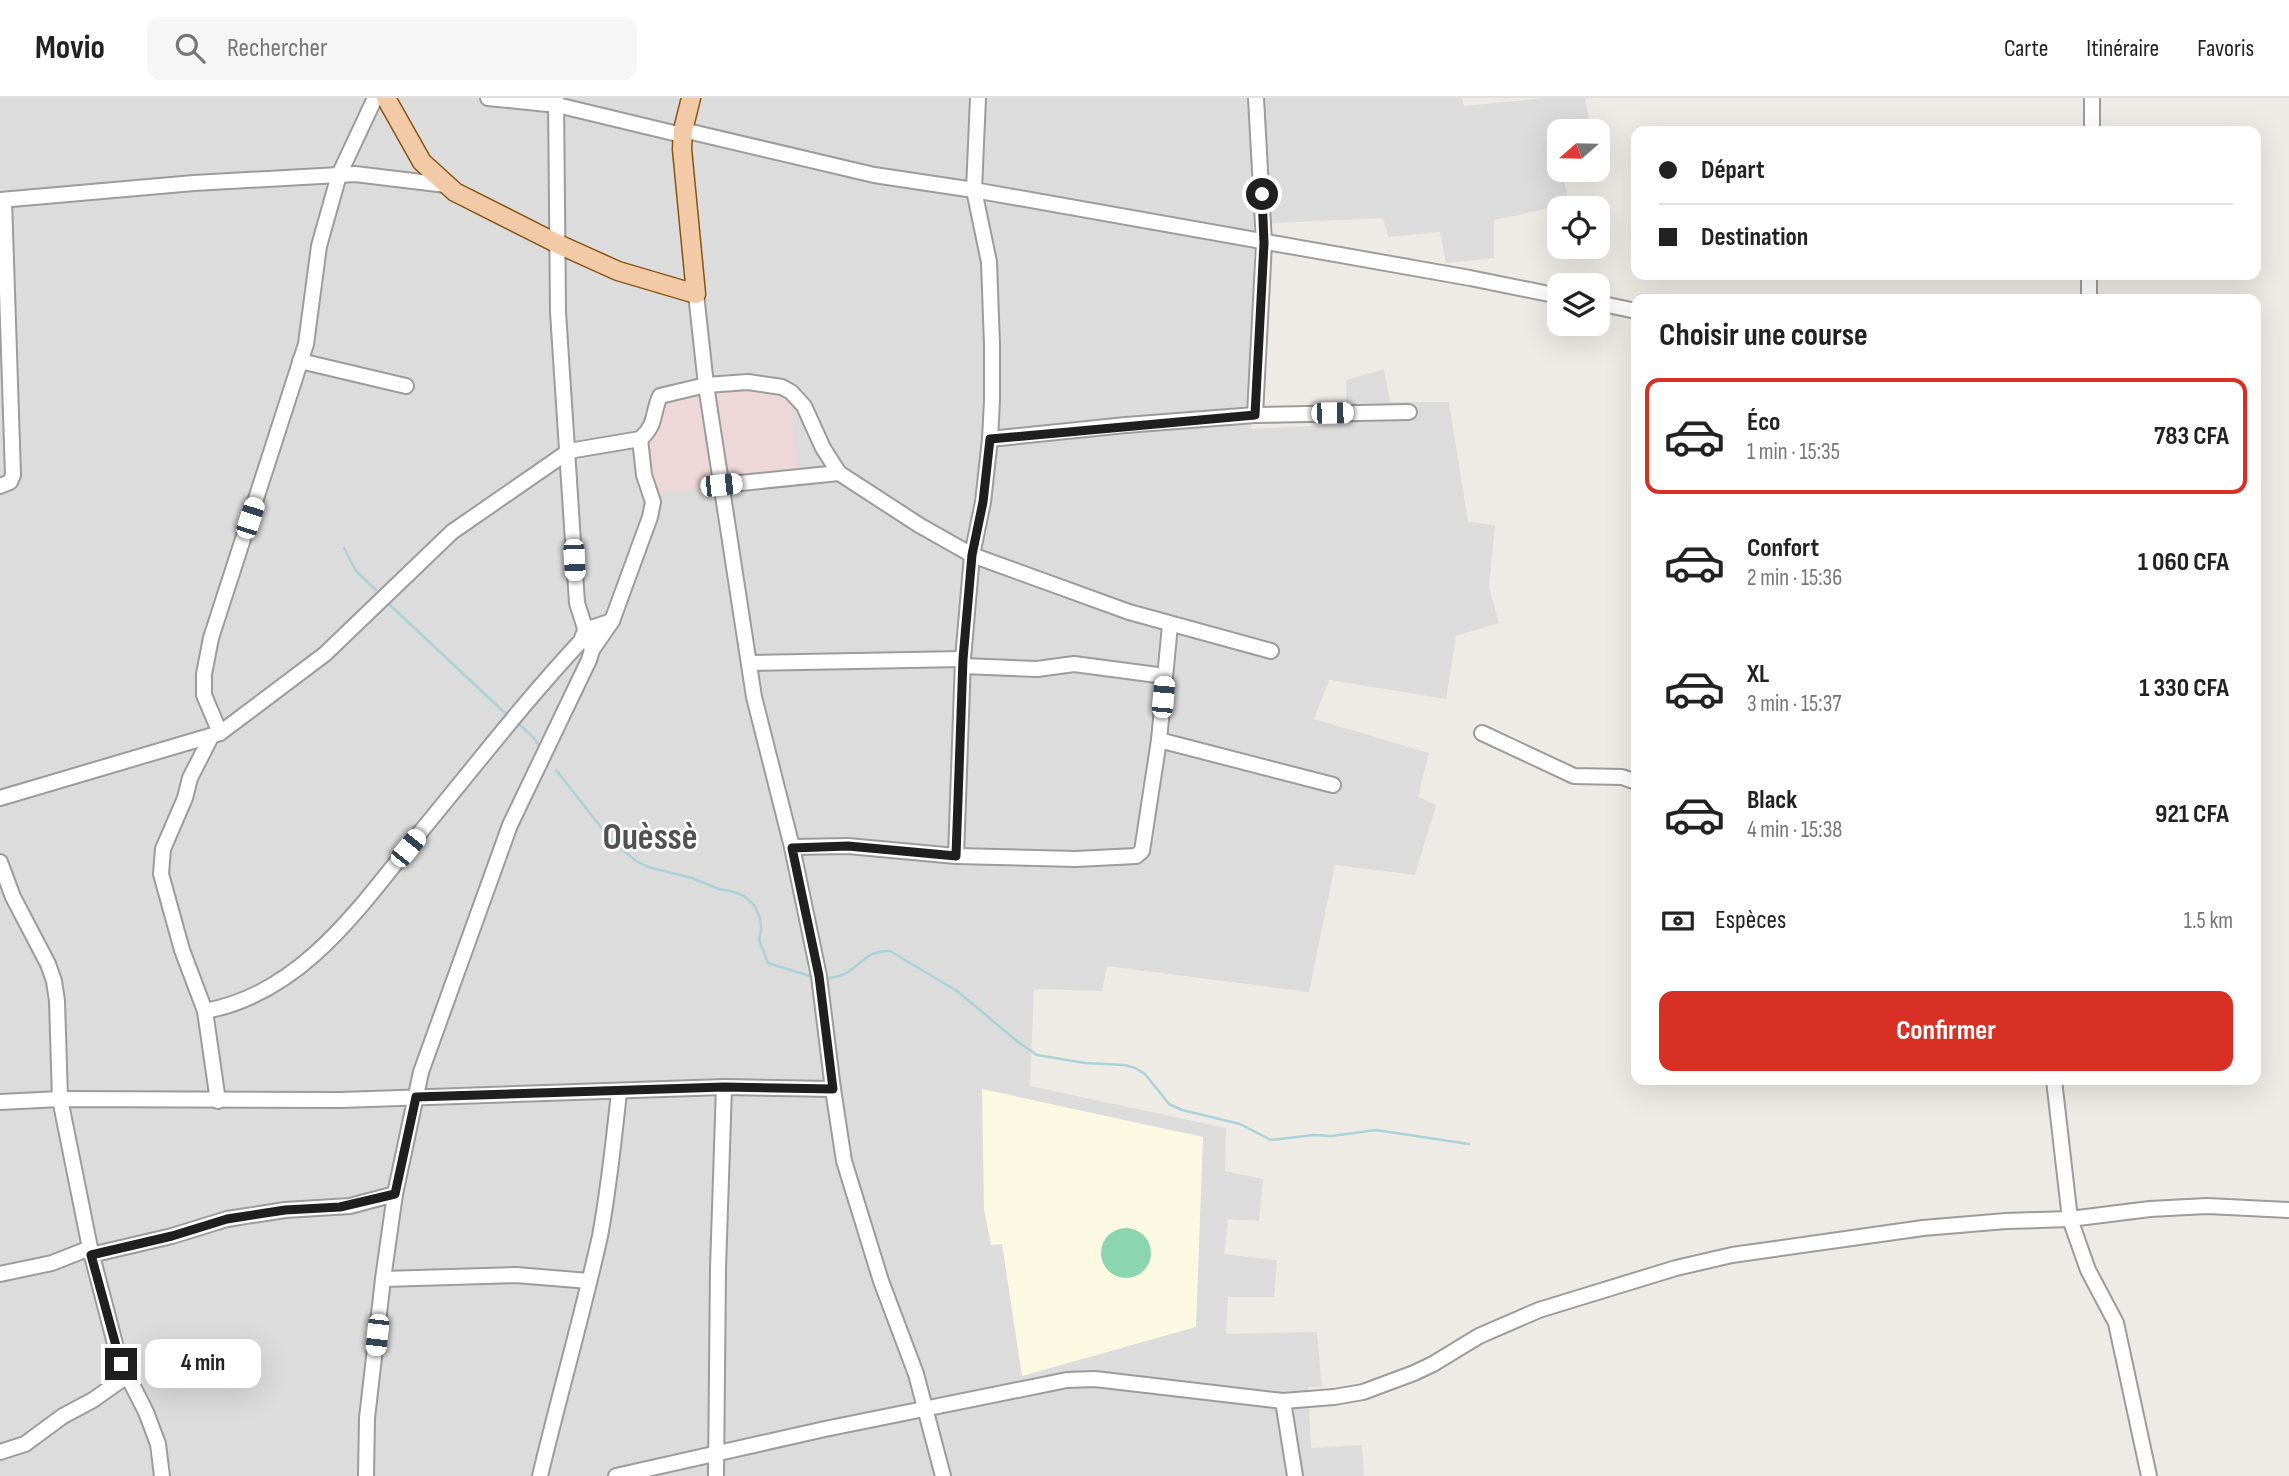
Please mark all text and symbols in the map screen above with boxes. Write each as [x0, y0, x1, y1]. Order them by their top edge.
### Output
search box [147, 17, 637, 80]
text: Movio [35, 28, 105, 68]
icon: search [171, 29, 209, 67]
text: Rechercher [227, 33, 328, 64]
text: Carte [2004, 34, 2048, 63]
text: Itinéraire [2086, 34, 2159, 63]
text: Favoris [2197, 34, 2254, 63]
north arrow [1547, 119, 1610, 182]
map controls [1547, 119, 1610, 336]
text: Départ [1701, 155, 1764, 186]
route start [1246, 178, 1278, 210]
button: locate [1547, 196, 1610, 259]
text: Destination [1701, 222, 1808, 253]
button: layers [1547, 273, 1610, 336]
text: Choisir une course [1659, 316, 1868, 355]
car [1311, 402, 1354, 424]
icon: car [1663, 405, 1726, 468]
text: Éco [1747, 407, 1780, 438]
text: 783 CFA [2154, 421, 2229, 452]
text: 1 min · 15:35 [1747, 438, 1840, 466]
car [700, 472, 743, 498]
car [234, 495, 267, 541]
icon: car [1663, 531, 1726, 594]
text: Confort [1747, 533, 1819, 564]
car [563, 538, 586, 582]
text: 1 060 CFA [2138, 547, 2229, 578]
text: 2 min · 15:36 [1747, 564, 1842, 592]
icon: car [1663, 657, 1726, 720]
text: XL [1747, 659, 1769, 690]
text: 1 330 CFA [2139, 673, 2229, 704]
car [1151, 675, 1176, 719]
text: 3 min · 15:37 [1747, 690, 1842, 718]
icon: car [1663, 783, 1726, 846]
text: Black [1747, 785, 1797, 816]
text: 921 CFA [2155, 799, 2229, 830]
district label: Ouèssè [602, 816, 698, 860]
text: 4 min · 15:38 [1747, 816, 1842, 844]
car [387, 825, 430, 871]
icon: cash [1659, 902, 1697, 940]
text: Espèces [1715, 905, 1786, 936]
text: 1.5 km [2184, 907, 2233, 935]
button: Confirmer [1659, 991, 2233, 1071]
car [365, 1313, 390, 1357]
callout: 4 min [146, 1340, 261, 1388]
route end [105, 1348, 137, 1380]
text: 4 min [181, 1349, 225, 1377]

